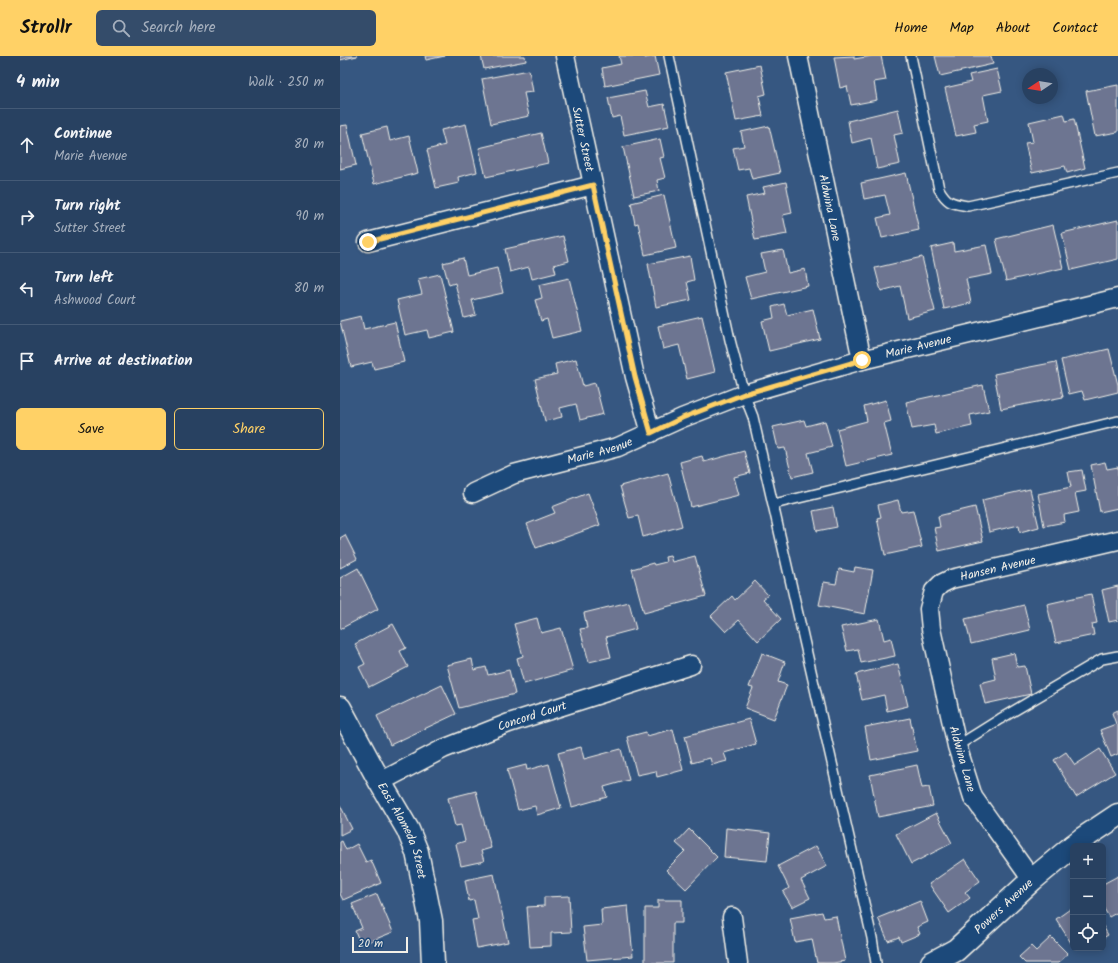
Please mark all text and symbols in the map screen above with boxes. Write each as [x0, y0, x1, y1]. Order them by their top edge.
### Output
search box [96, 10, 376, 46]
text: Strollr [20, 13, 72, 43]
text: Search here [142, 16, 216, 40]
icon: search [110, 17, 132, 39]
text: Home [894, 17, 928, 39]
text: Map [950, 17, 974, 39]
text: About [996, 17, 1030, 39]
text: Contact [1052, 17, 1098, 39]
north arrow [1022, 68, 1058, 104]
text: 4 min [16, 69, 60, 96]
text: Walk · 250 m [248, 72, 324, 93]
street label: Sutter Street [567, 105, 600, 174]
text: Continue [54, 122, 112, 146]
icon: ahead [16, 134, 38, 156]
text: 80 m [294, 134, 324, 155]
text: Marie Avenue [54, 146, 127, 167]
street label: Aldwina Lane [814, 172, 846, 244]
text: Turn right [54, 194, 121, 218]
icon: right [16, 206, 38, 228]
text: 90 m [296, 206, 324, 227]
text: Sutter Street [54, 218, 126, 239]
route end [359, 233, 377, 251]
text: Turn left [54, 266, 114, 290]
icon: left [16, 278, 38, 300]
text: 80 m [294, 278, 324, 299]
text: Ashwood Court [54, 290, 136, 311]
street label: Marie Avenue [883, 329, 954, 364]
text: Arrive at destination [54, 349, 193, 373]
icon: arrive [16, 350, 38, 372]
route start [853, 351, 871, 369]
button: Save [16, 408, 166, 450]
button: Share [174, 408, 324, 450]
street label: Marie Avenue [565, 432, 636, 469]
street label: Hansen Avenue [958, 550, 1038, 586]
street label: Concord Court [494, 696, 569, 736]
street label: Aldwina Lane [944, 724, 981, 795]
street label: East Alameda Street [372, 778, 432, 881]
map controls [1070, 843, 1106, 951]
button: + [1070, 843, 1106, 879]
street label: Powers Avenue [970, 873, 1038, 938]
button: − [1070, 879, 1106, 915]
button: locate [1070, 915, 1106, 951]
scale bar [352, 935, 408, 954]
text: 20 m [358, 935, 383, 953]

